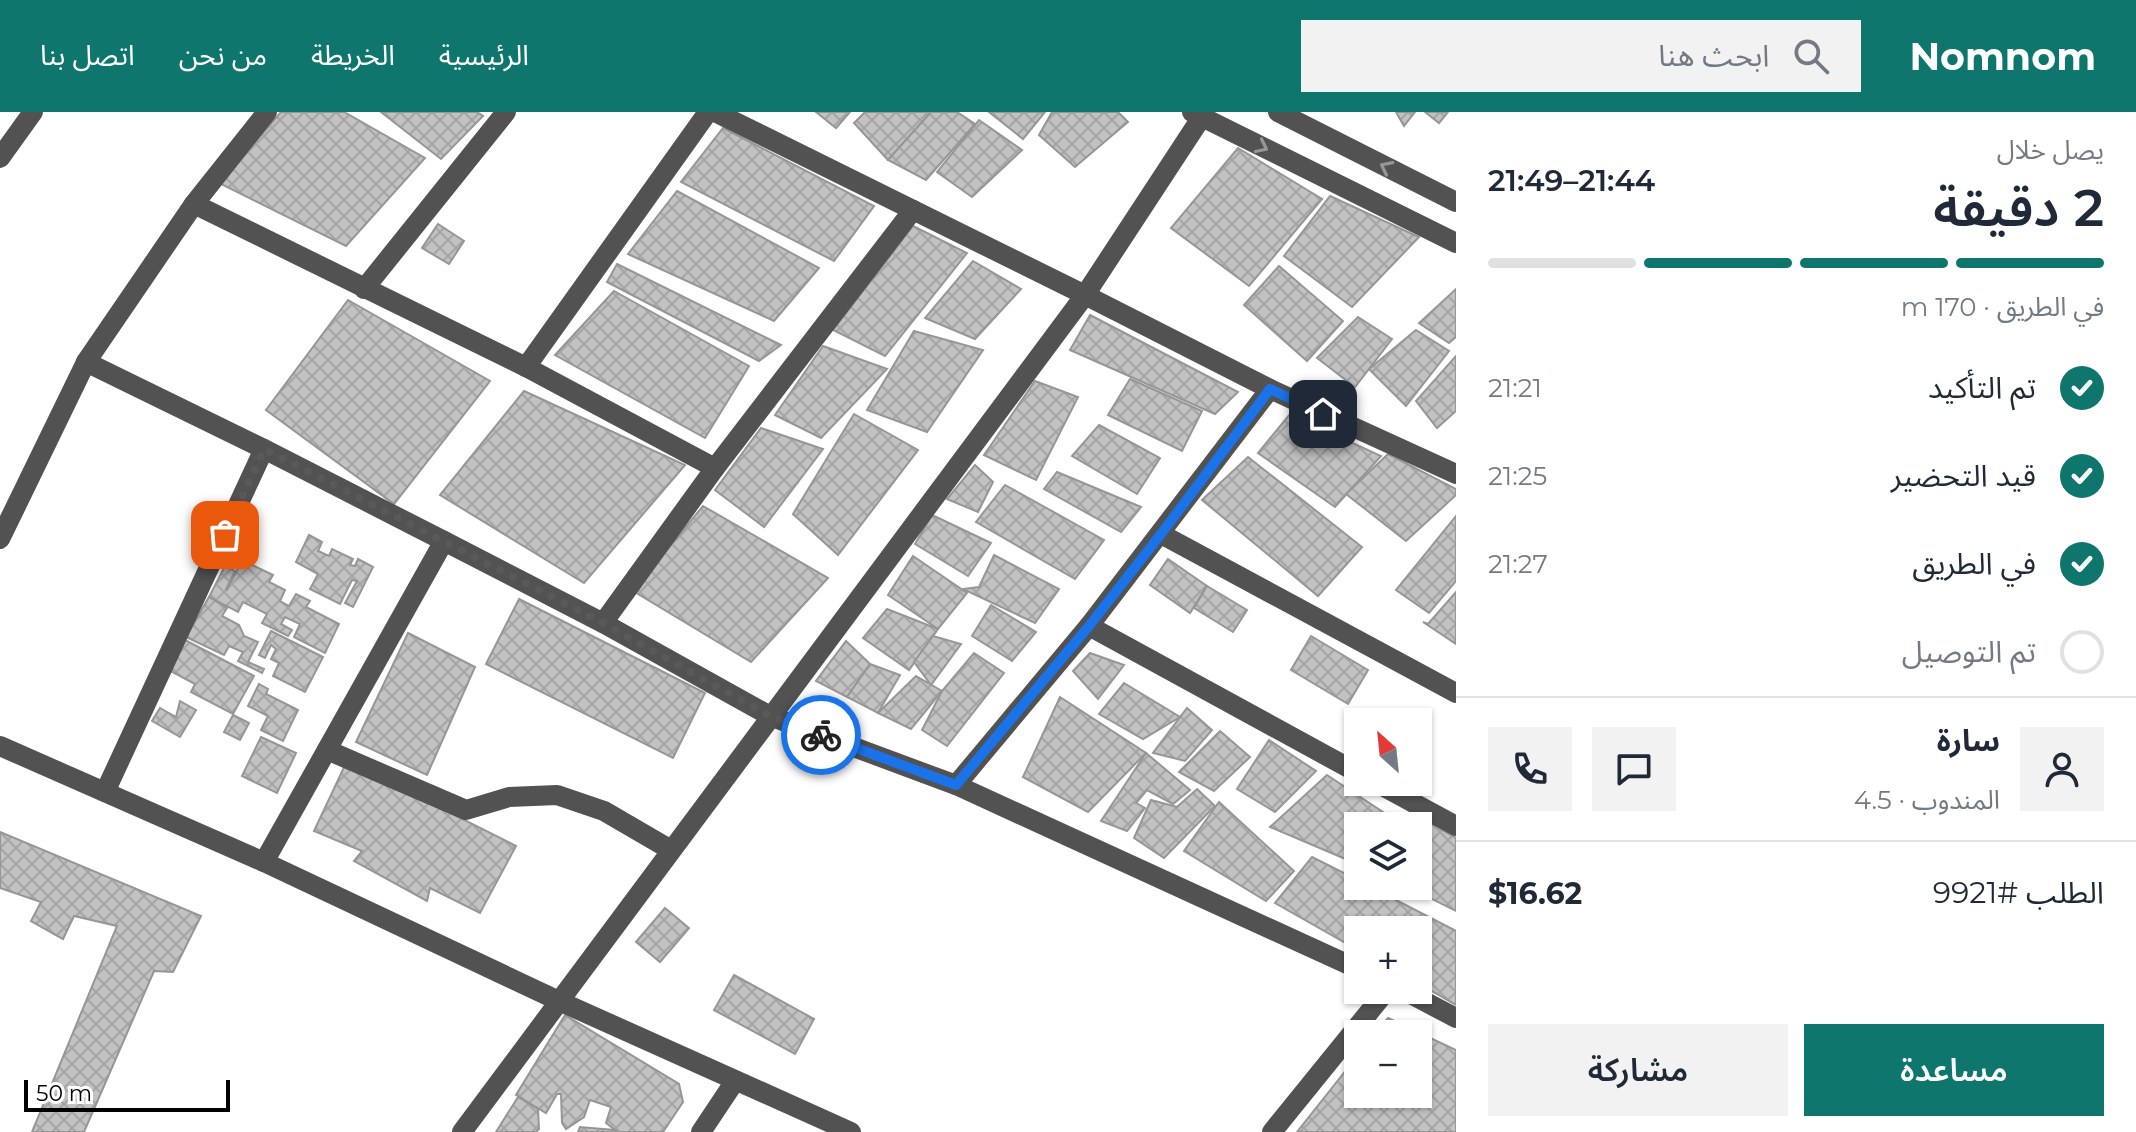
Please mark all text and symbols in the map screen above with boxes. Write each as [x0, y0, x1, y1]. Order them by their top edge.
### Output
search box [1301, 20, 1861, 92]
text: Nomnom [1909, 33, 2096, 80]
icon: search [1789, 34, 1833, 78]
text: ابحث هنا [1658, 37, 1769, 74]
text: اتصل بنا [40, 38, 135, 72]
text: من نحن [179, 38, 267, 72]
text: الخريطة [311, 38, 395, 72]
text: الرئيسية [439, 38, 529, 72]
text: يصل خلال [1997, 134, 2104, 166]
one-way arrow [1254, 137, 1268, 153]
one-way arrow [1380, 161, 1395, 176]
text: 21:44–21:49 [1488, 162, 1655, 199]
text: 2 دقيقة [1933, 176, 2104, 239]
text: في الطريق · 170 m [1901, 291, 2104, 323]
icon: check [2060, 366, 2104, 410]
text: تم التأكيد [1928, 369, 2036, 406]
text: 21:21 [1488, 372, 1542, 404]
pin [1289, 380, 1357, 448]
icon: home [1301, 392, 1345, 436]
icon: check [2060, 454, 2104, 498]
text: قيد التحضير [1891, 457, 2036, 494]
text: 21:25 [1488, 460, 1547, 492]
pin [191, 501, 259, 569]
icon: bag [203, 513, 247, 557]
icon: check [2060, 542, 2104, 586]
text: في الطريق [1912, 545, 2036, 582]
text: 21:27 [1488, 548, 1548, 580]
text: تم التوصيل [1902, 633, 2036, 670]
courier [781, 695, 861, 775]
north arrow [1344, 708, 1432, 796]
map controls [1344, 708, 1432, 1108]
icon: bike [799, 713, 843, 757]
text: سارة [1937, 722, 2000, 759]
button: phone [1488, 727, 1572, 811]
button: chat [1592, 727, 1676, 811]
button: person [2020, 727, 2104, 811]
text: المندوب · 4.5 [1854, 784, 2000, 816]
button: layers [1344, 812, 1432, 900]
text: الطلب #9921 [1933, 874, 2104, 911]
text: $16.62 [1488, 875, 1582, 912]
button: + [1344, 916, 1432, 1004]
button: − [1344, 1020, 1432, 1108]
button: مشاركة [1488, 1024, 1788, 1116]
button: مساعدة [1804, 1024, 2104, 1116]
scale bar [24, 1076, 230, 1112]
text: 50 m [36, 1080, 92, 1107]

